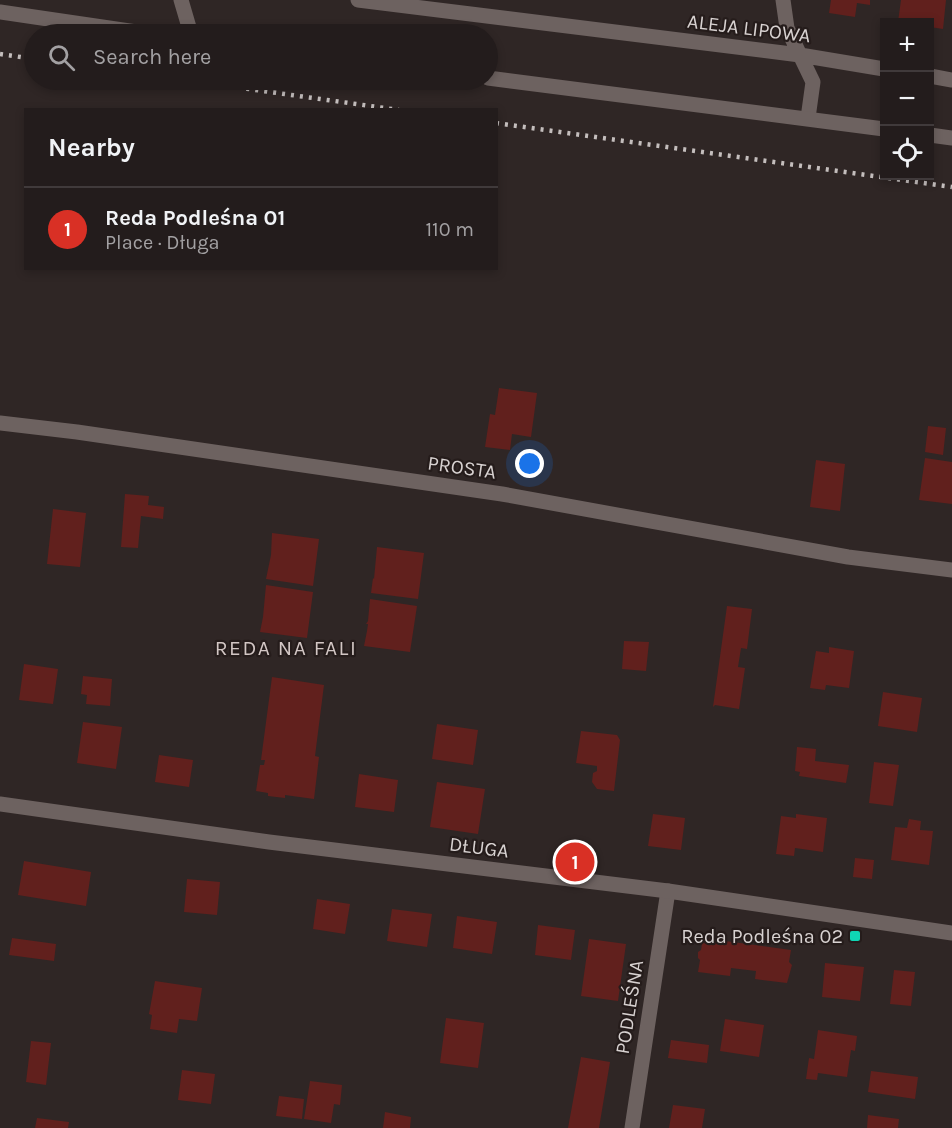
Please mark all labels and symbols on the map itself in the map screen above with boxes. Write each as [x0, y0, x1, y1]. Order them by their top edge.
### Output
street label: ALEJA LIPOWA [686, 10, 812, 47]
your location [515, 449, 544, 478]
street label: PROSTA [426, 451, 498, 484]
district label: REDA NA FALI [215, 636, 357, 660]
street label: DŁUGA [448, 832, 510, 863]
pin: 1 [556, 840, 594, 884]
place label: Reda Podleśna 02 [681, 925, 843, 948]
marker: Reda Podleśna 02 [848, 929, 862, 943]
street label: PODLEŚNA [610, 958, 648, 1056]

